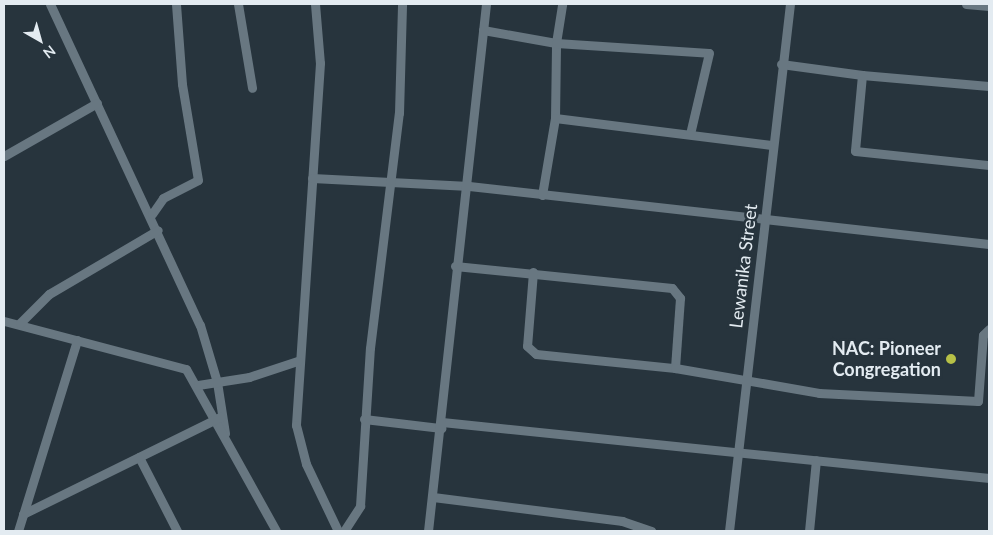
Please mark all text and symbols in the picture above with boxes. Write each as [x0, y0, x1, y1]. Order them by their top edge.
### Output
north arrow [15, 15, 65, 65]
text: N [40, 42, 59, 62]
street label: Lewanika Street [725, 202, 761, 330]
place label: NAC: Pioneer Congregation [832, 338, 941, 380]
marker: NAC: Pioneer Congregation [945, 353, 957, 365]

